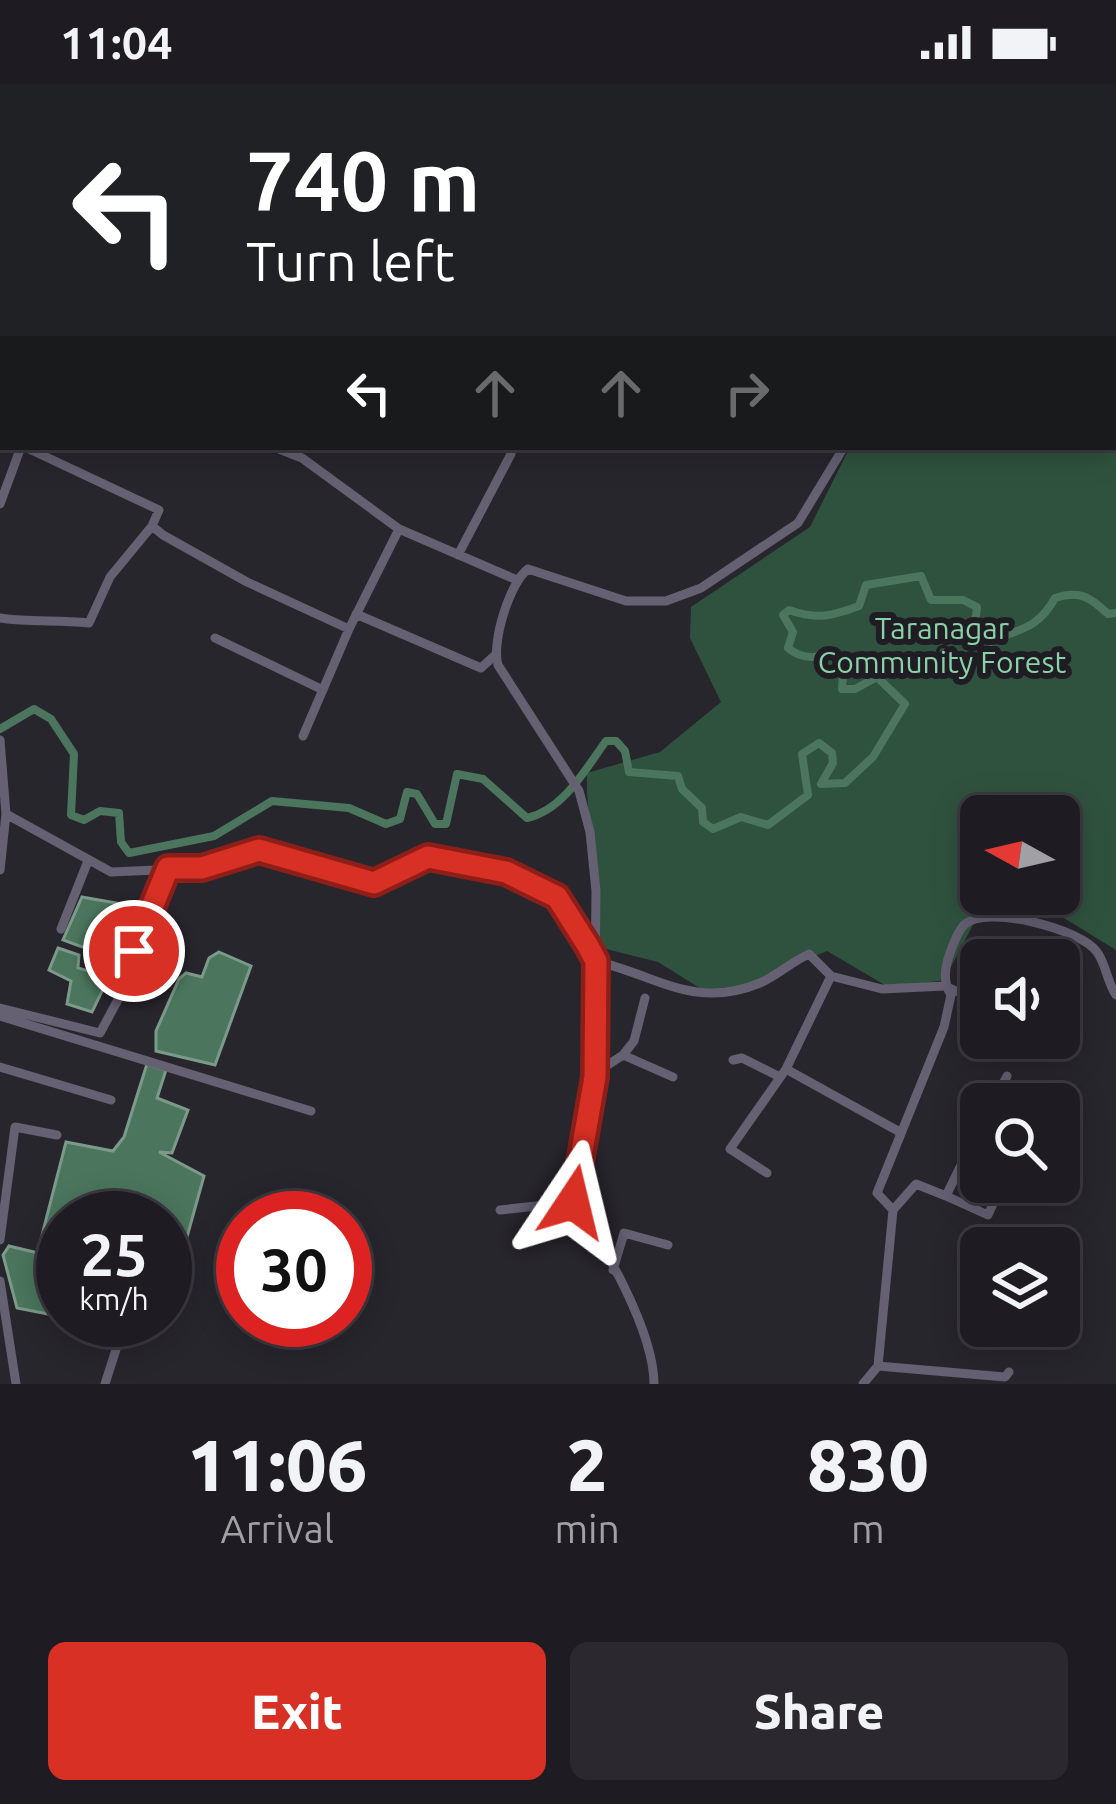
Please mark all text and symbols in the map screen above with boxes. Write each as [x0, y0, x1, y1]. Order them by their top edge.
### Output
text: 11:04 [60, 17, 173, 68]
icon: left [48, 132, 204, 288]
text: 740 m [246, 133, 480, 227]
text: Turn left [246, 231, 455, 291]
icon: left [336, 360, 402, 426]
icon: ahead [462, 360, 528, 426]
icon: ahead [588, 360, 654, 426]
icon: right [714, 360, 780, 426]
park label: Taranagar Community Forest [818, 611, 1066, 679]
north arrow [960, 795, 1080, 915]
map controls [960, 795, 1080, 1347]
pin [83, 900, 185, 1002]
icon: arrive [101, 918, 167, 984]
button: sound [960, 939, 1080, 1059]
button: search [960, 1083, 1080, 1203]
position arrow [510, 1139, 636, 1265]
speed limit sign: 30 [216, 1191, 372, 1347]
text: 25 [80, 1220, 148, 1287]
button: layers [960, 1227, 1080, 1347]
text: km/h [79, 1282, 149, 1316]
text: 11:06 [187, 1424, 367, 1505]
text: 2 [567, 1424, 607, 1505]
text: 830 [807, 1424, 929, 1505]
text: Arrival [220, 1507, 334, 1550]
text: min [554, 1507, 620, 1550]
text: m [851, 1507, 885, 1550]
button: Exit [48, 1642, 546, 1780]
button: Share [570, 1642, 1068, 1780]

